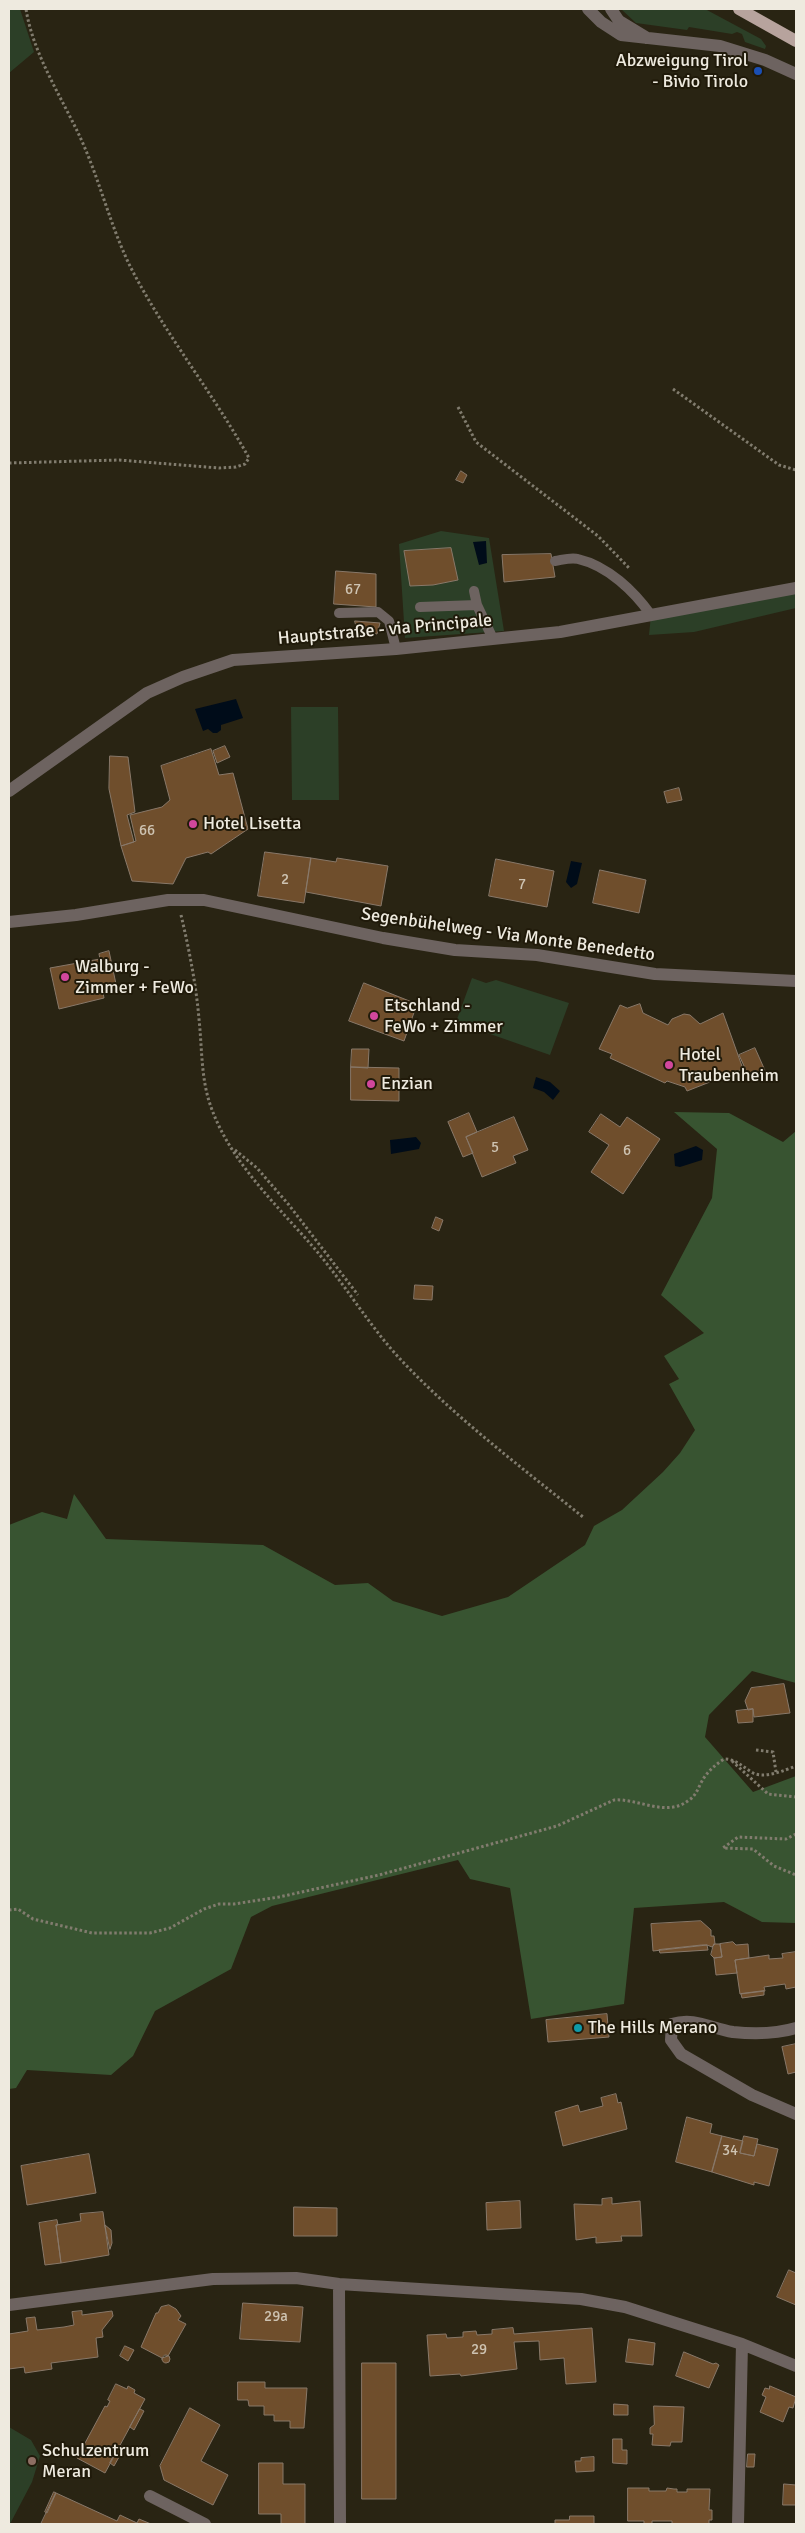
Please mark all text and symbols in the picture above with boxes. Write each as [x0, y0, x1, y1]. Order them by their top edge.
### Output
place label: Abzweigung Tirol - Bivio Tirolo [616, 50, 748, 92]
marker: Abzweigung Tirol - Bivio Tirolo [752, 65, 764, 77]
house number: 67 [345, 581, 361, 599]
street label: Hauptstraße - via Principale [277, 610, 493, 650]
place label: Hotel Lisetta [203, 813, 301, 835]
marker: Hotel Lisetta [187, 818, 199, 830]
house number: 66 [139, 822, 155, 840]
house number: 2 [281, 871, 289, 889]
house number: 7 [518, 876, 526, 894]
street label: Segenbühelweg - Via Monte Benedetto [360, 904, 656, 966]
place label: Walburg - Zimmer + FeWo [75, 956, 194, 999]
marker: Walburg - Zimmer + FeWo [59, 971, 71, 983]
place label: Etschland - FeWo + Zimmer [384, 995, 503, 1038]
marker: Etschland - FeWo + Zimmer [368, 1010, 380, 1022]
place label: Hotel Traubenheim [679, 1044, 779, 1086]
marker: Hotel Traubenheim [663, 1059, 675, 1071]
place label: Enzian [381, 1073, 433, 1095]
marker: Enzian [365, 1078, 377, 1090]
house number: 5 [491, 1139, 499, 1157]
house number: 6 [623, 1142, 631, 1160]
place label: The Hills Merano [588, 2017, 717, 2039]
marker: The Hills Merano [572, 2022, 584, 2034]
house number: 34 [722, 2142, 738, 2160]
house number: 29a [264, 2308, 288, 2326]
house number: 29 [471, 2341, 487, 2359]
place label: Schulzentrum Meran [42, 2440, 149, 2482]
marker: Schulzentrum Meran [26, 2455, 38, 2467]

